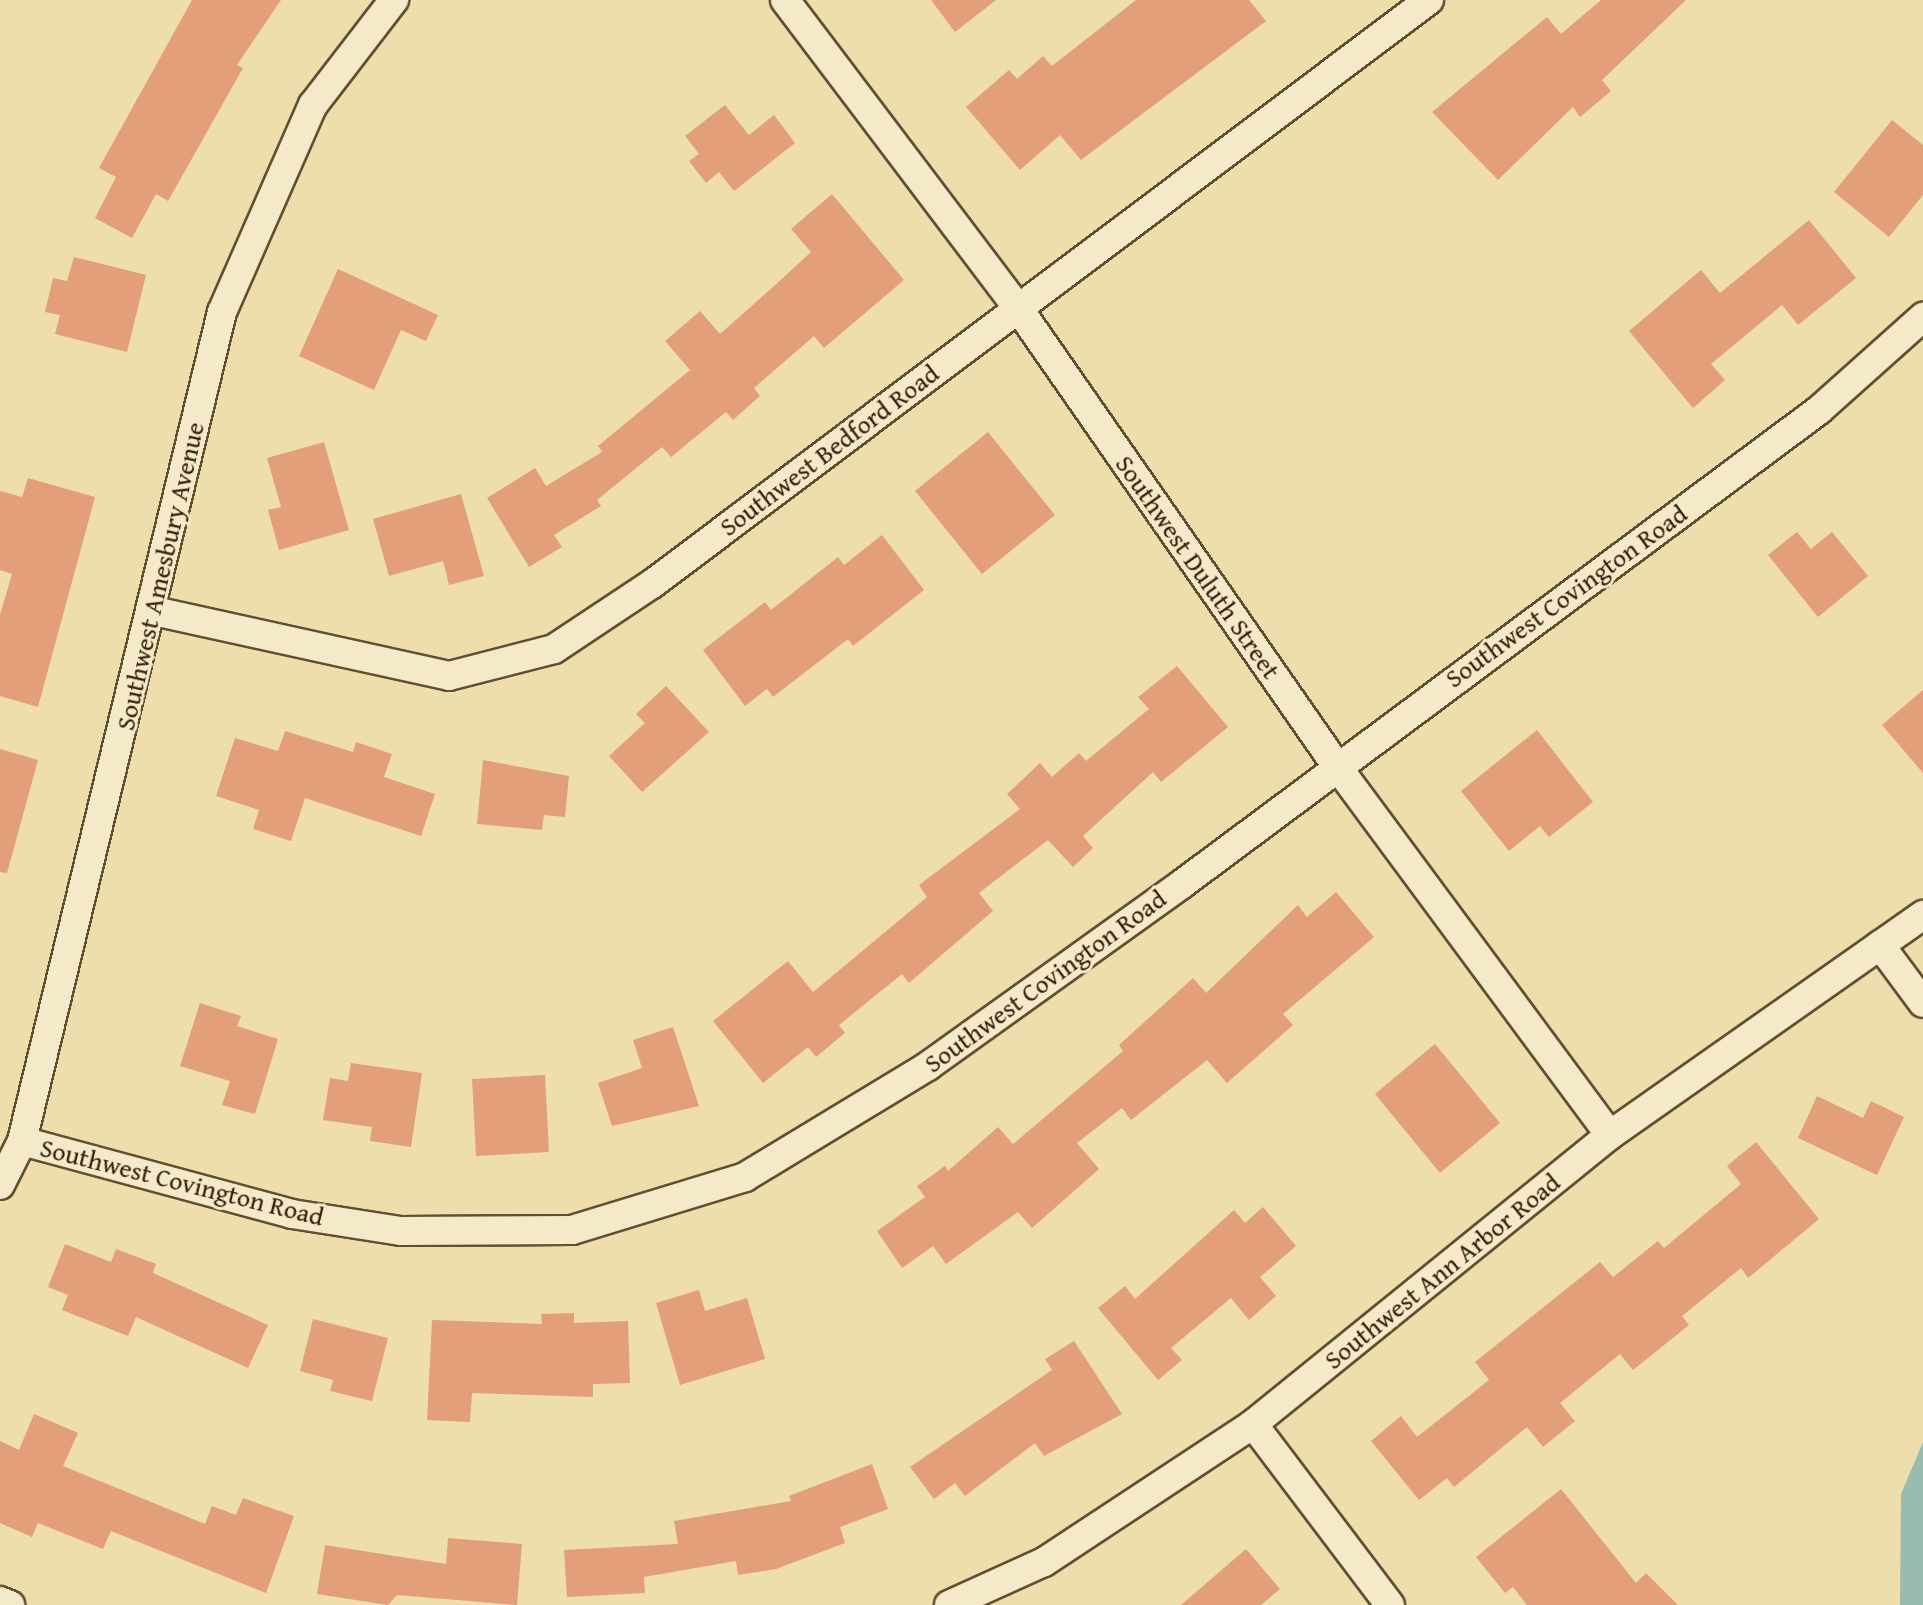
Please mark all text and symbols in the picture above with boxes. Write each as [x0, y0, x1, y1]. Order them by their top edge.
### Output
street label: Southwest Bedford Road [713, 357, 945, 543]
street label: Southwest Amesbury Avenue [109, 419, 211, 733]
street label: Southwest Duluth Street [1109, 449, 1287, 685]
street label: Southwest Covington Road [1439, 498, 1693, 694]
street label: Southwest Covington Road [918, 883, 1172, 1079]
street label: Southwest Covington Road [37, 1132, 327, 1232]
street label: Southwest Ann Arbor Road [1318, 1166, 1566, 1376]

